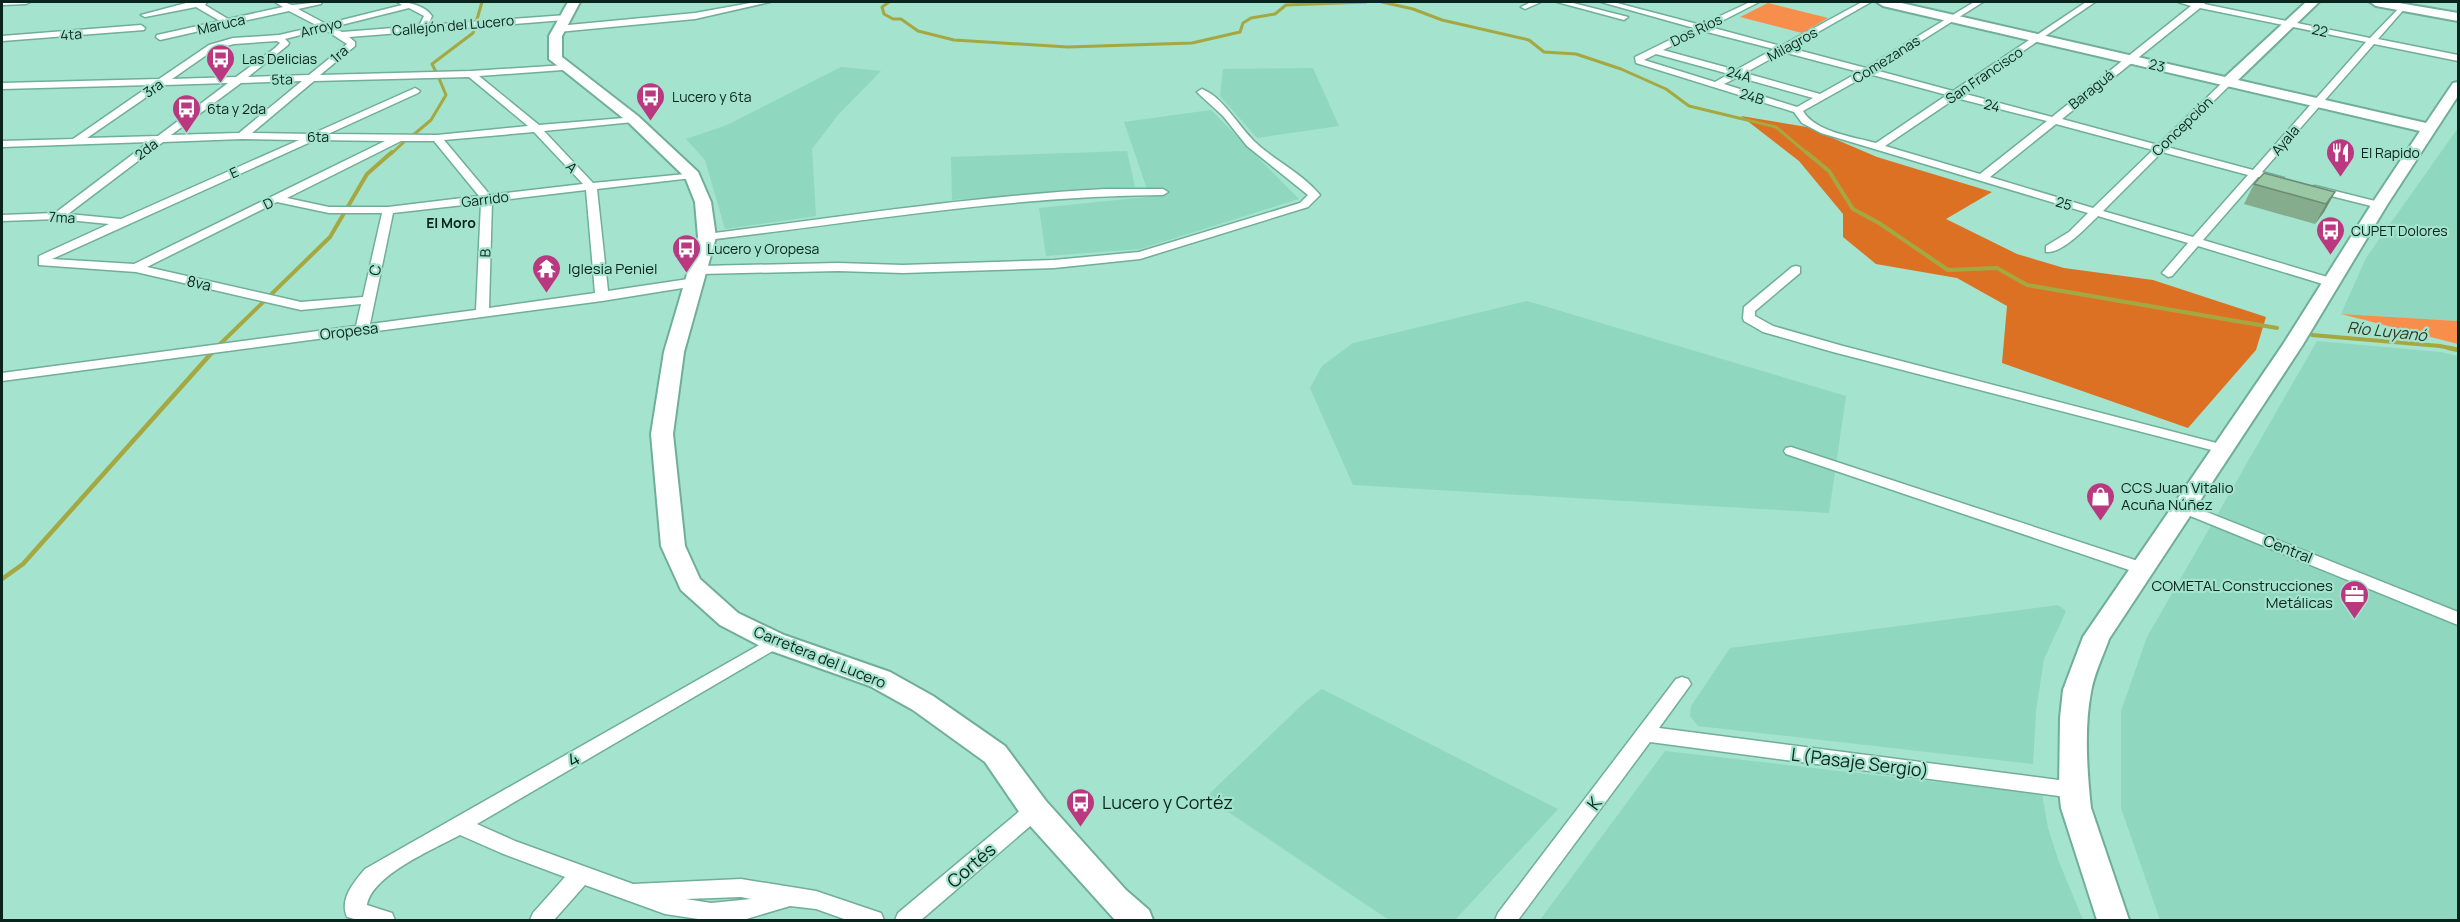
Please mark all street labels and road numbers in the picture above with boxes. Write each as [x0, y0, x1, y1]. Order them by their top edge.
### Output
street label: Maruca [195, 9, 247, 39]
street label: Dos Ríos [1667, 9, 1725, 51]
street label: Callejón del Lucero [391, 10, 515, 40]
street label: Arroyo [298, 13, 344, 41]
street label: 22 [2310, 19, 2330, 41]
street label: Milagros [1763, 22, 1821, 66]
street label: 4ta [60, 24, 82, 44]
street label: Comezanas [1849, 31, 1923, 87]
street label: 1ra [326, 41, 352, 67]
street label: San Francisco [1942, 42, 2026, 108]
street label: 23 [2147, 54, 2167, 76]
street label: 24A [1724, 61, 1754, 87]
street label: Baraguá [2064, 65, 2118, 113]
street label: 5ta [271, 69, 293, 89]
street label: 3ra [139, 74, 167, 102]
street label: 24B [1737, 83, 1767, 109]
street label: Concepción [2147, 92, 2217, 160]
street label: 24 [1982, 94, 2002, 116]
street label: Ayala [2267, 121, 2303, 159]
street label: 6ta [307, 127, 329, 146]
street label: 2da [131, 134, 161, 164]
street label: A [562, 157, 582, 177]
street label: E [226, 162, 242, 182]
street label: Garrido [460, 187, 510, 211]
street label: D [260, 192, 276, 214]
street label: 25 [2054, 192, 2074, 214]
street label: 7ma [48, 207, 76, 227]
street label: B [475, 248, 495, 258]
street label: C [364, 262, 386, 277]
street label: 8va [185, 270, 213, 296]
street label: Oropesa [319, 317, 379, 345]
street label: Central [2260, 530, 2316, 568]
street label: Carretera del Lucero [751, 621, 889, 693]
street label: L (Pasaje Sergio) [1790, 742, 1930, 782]
street label: 4 [562, 746, 584, 772]
street label: K [1581, 791, 1607, 814]
street label: Cortés [942, 837, 1000, 893]

